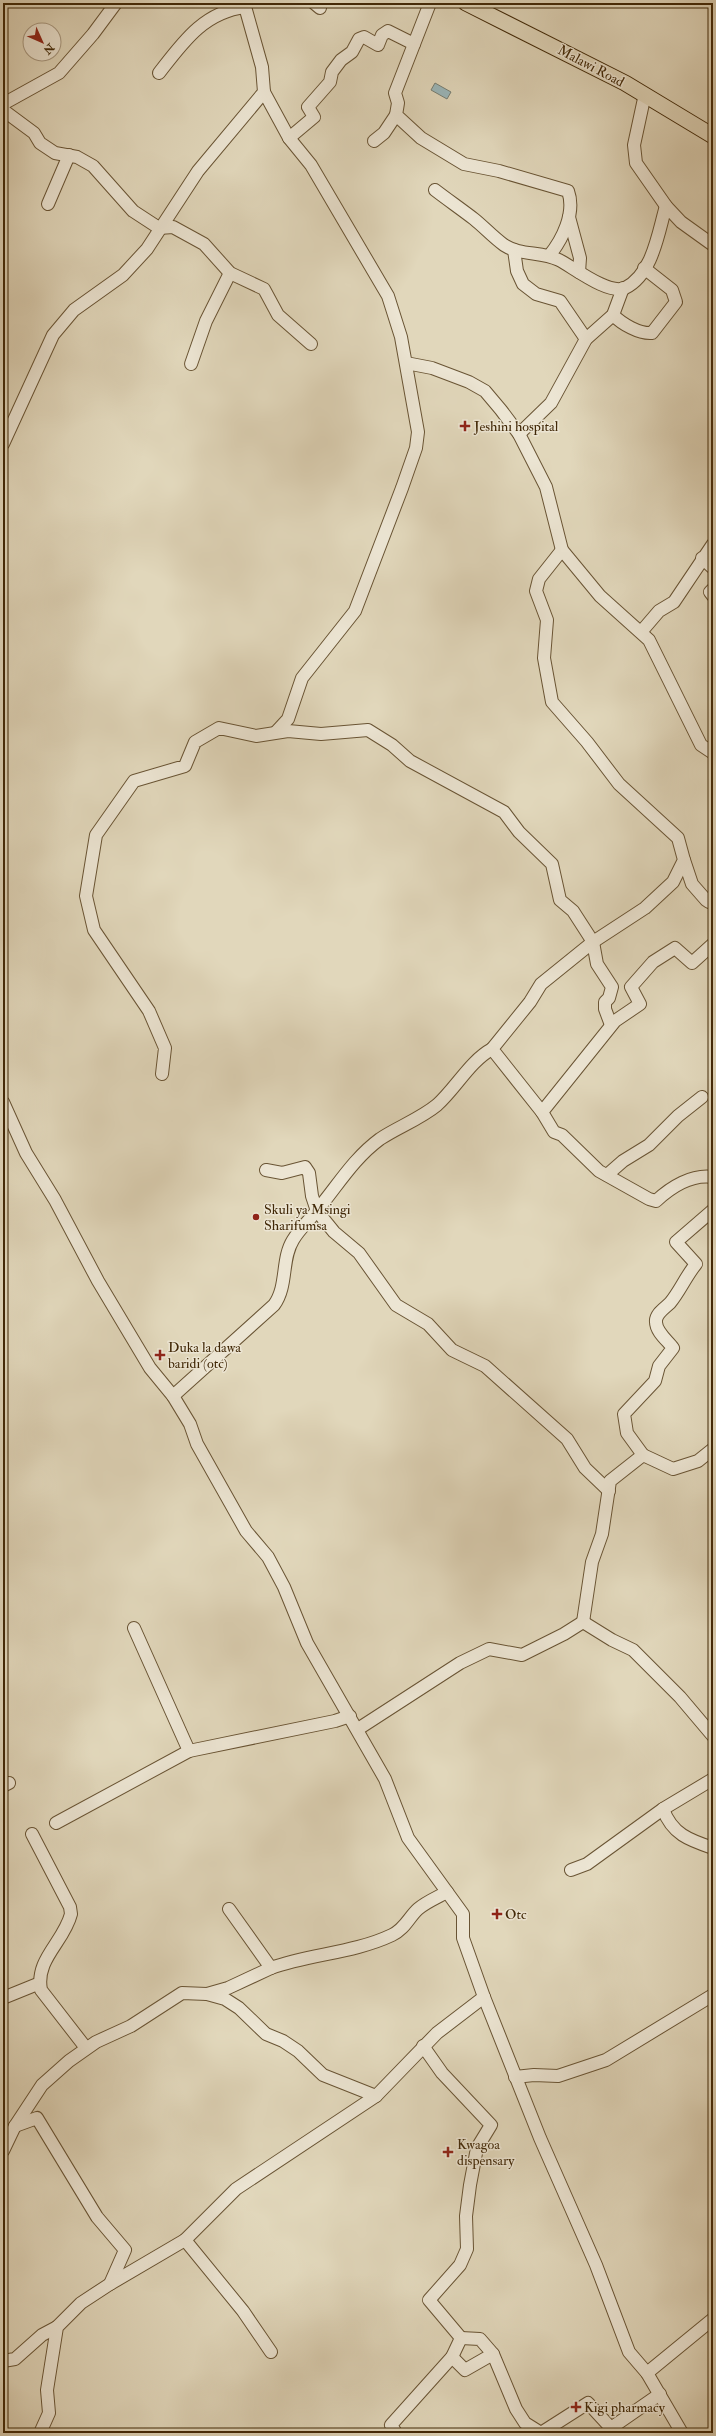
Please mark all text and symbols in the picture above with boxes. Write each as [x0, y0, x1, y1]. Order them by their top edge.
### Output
north arrow [22, 22, 62, 62]
text: N [40, 40, 58, 58]
street label: Malawi Road [555, 41, 627, 91]
place label: Jeshini hospital [473, 418, 559, 436]
marker: Jeshini hospital [459, 420, 471, 432]
place label: Skuli ya Msingi Sharifumsa [264, 1201, 351, 1234]
marker: Skuli ya Msingi Sharifumsa [251, 1212, 261, 1222]
place label: Duka la dawa baridi (otc) [168, 1339, 241, 1372]
marker: Duka la dawa baridi (otc) [155, 1350, 165, 1360]
place label: Otc [505, 1906, 527, 1923]
marker: Otc [492, 1909, 502, 1919]
place label: Kwagoa dispensary [457, 2136, 515, 2170]
marker: Kwagoa dispensary [442, 2146, 454, 2158]
place label: Kigi pharmacy [584, 2399, 666, 2417]
marker: Kigi pharmacy [571, 2402, 581, 2412]

